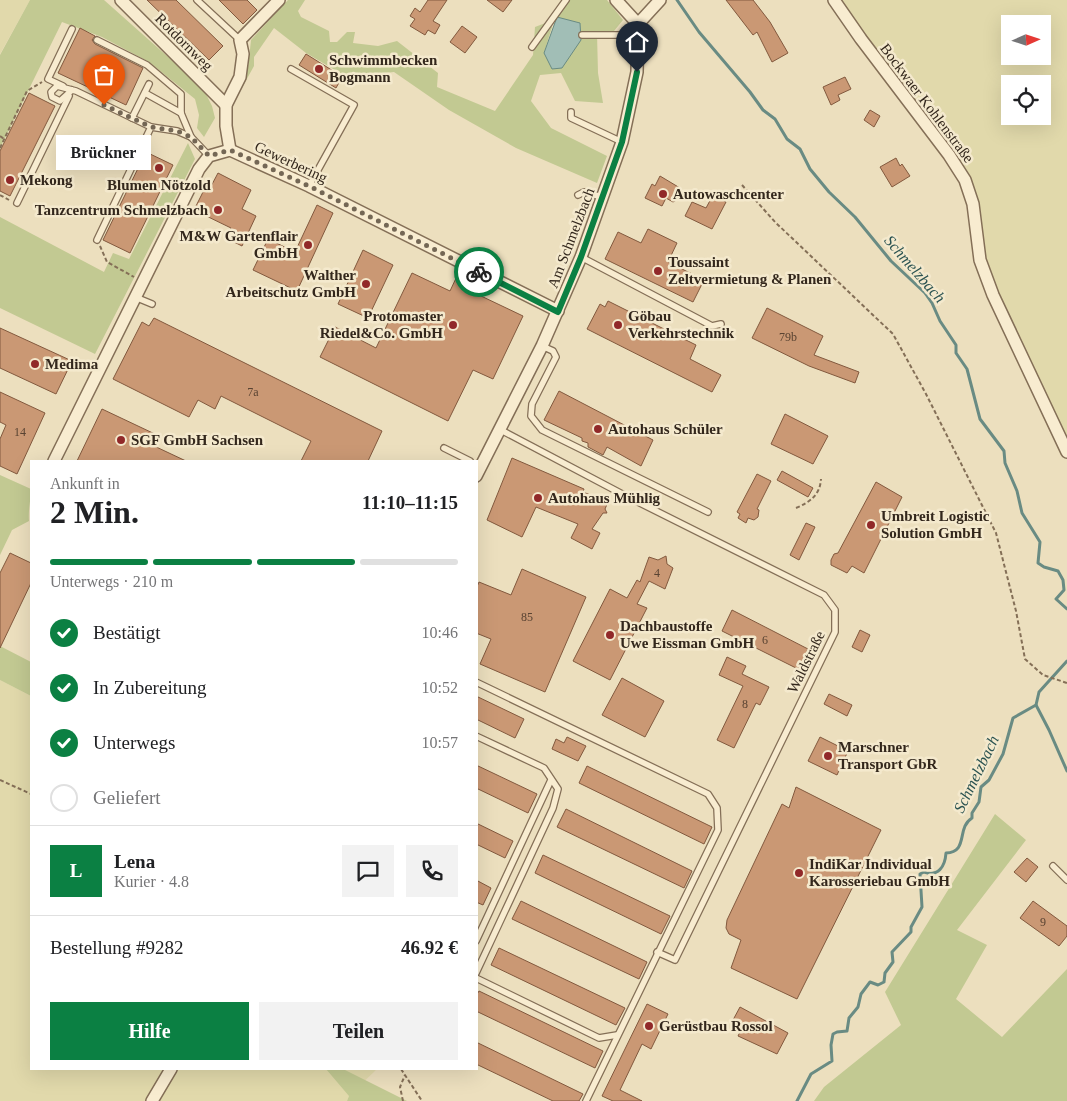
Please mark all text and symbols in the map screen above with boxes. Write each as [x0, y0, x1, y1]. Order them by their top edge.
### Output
street label: Rotdornweg [152, 10, 216, 74]
north arrow [1001, 15, 1051, 65]
map controls [1001, 15, 1051, 125]
pin [616, 21, 658, 72]
icon: home [623, 28, 651, 56]
street label: Bockwaer Kohlenstraße [877, 40, 977, 166]
place label: Schwimmbecken Bogmann [329, 52, 438, 85]
pin [83, 54, 125, 105]
icon: bag [90, 61, 118, 89]
marker: Schwimmbecken Bogmann [313, 63, 325, 75]
button: locate [1001, 75, 1051, 125]
callout: Brückner [56, 135, 152, 170]
street label: Gewerbering [252, 138, 330, 186]
text: Brückner [71, 144, 136, 161]
marker: Blumen Nötzold [153, 162, 165, 174]
place label: Mekong [20, 172, 73, 188]
marker: Mekong [4, 174, 16, 186]
place label: Blumen Nötzold [107, 177, 212, 193]
street label: Am Schmelzbach [544, 185, 598, 290]
place label: Autowaschcenter [673, 186, 784, 202]
marker: Autowaschcenter [657, 188, 669, 200]
place label: Tanzcentrum Schmelzbach [35, 202, 209, 218]
marker: Tanzcentrum Schmelzbach [212, 204, 224, 216]
place label: M&W Gartenflair GmbH [180, 228, 298, 261]
water label: Schmelzbach [881, 232, 949, 306]
marker: M&W Gartenflair GmbH [302, 239, 314, 251]
courier [454, 247, 504, 297]
place label: Toussaint Zeltvermietung & Planen [668, 254, 832, 287]
icon: bike [465, 258, 493, 286]
marker: Toussaint Zeltvermietung & Planen [652, 265, 664, 277]
place label: Walther Arbeitschutz GmbH [226, 267, 356, 300]
marker: Walther Arbeitschutz GmbH [360, 278, 372, 290]
place label: Protomaster Riedel&Co. GmbH [320, 308, 443, 341]
place label: Göbau Verkehrstechnik [628, 308, 735, 341]
marker: Protomaster Riedel&Co. GmbH [447, 319, 459, 331]
marker: Göbau Verkehrstechnik [612, 319, 624, 331]
house number: 79b [779, 330, 797, 344]
place label: Medima [45, 356, 99, 372]
marker: Medima [29, 358, 41, 370]
house number: 7a [247, 385, 259, 399]
place label: Autohaus Schüler [608, 421, 723, 437]
marker: Autohaus Schüler [592, 423, 604, 435]
house number: 14 [14, 425, 26, 439]
place label: SGF GmbH Sachsen [131, 432, 264, 448]
marker: SGF GmbH Sachsen [115, 434, 127, 446]
text: Ankunft in [50, 475, 120, 492]
place label: Autohaus Mühlig [548, 490, 661, 506]
text: 11:10–11:15 [362, 492, 458, 513]
marker: Autohaus Mühlig [532, 492, 544, 504]
text: 2 Min. [50, 494, 139, 530]
place label: Umbreit Logistic Solution GmbH [881, 508, 990, 541]
marker: Umbreit Logistic Solution GmbH [865, 519, 877, 531]
house number: 4 [654, 566, 660, 580]
text: Unterwegs · 210 m [50, 573, 173, 590]
house number: 85 [521, 610, 533, 624]
place label: Dachbaustoffe Uwe Eissman GmbH [620, 618, 755, 651]
icon: check [50, 619, 78, 647]
text: Bestätigt [93, 622, 161, 643]
text: 10:46 [422, 624, 458, 641]
street label: Waldstraße [784, 628, 828, 696]
marker: Dachbaustoffe Uwe Eissman GmbH [604, 629, 616, 641]
house number: 6 [762, 633, 768, 647]
icon: check [50, 674, 78, 702]
text: In Zubereitung [93, 677, 206, 698]
text: 10:52 [422, 679, 458, 696]
house number: 8 [742, 697, 748, 711]
icon: check [50, 729, 78, 757]
text: Unterwegs [93, 732, 175, 753]
water label: Schmelzbach [950, 733, 1002, 815]
text: 10:57 [422, 734, 458, 751]
place label: Marschner Transport GbR [838, 739, 937, 772]
marker: Marschner Transport GbR [822, 750, 834, 762]
text: Geliefert [93, 787, 161, 808]
button: chat [342, 845, 394, 897]
button: phone [406, 845, 458, 897]
text: Lena [114, 851, 155, 872]
place label: IndiKar Individual Karosseriebau GmbH [809, 856, 950, 889]
text: L [70, 860, 82, 881]
marker: IndiKar Individual Karosseriebau GmbH [793, 867, 805, 879]
text: Kurier · 4.8 [114, 873, 189, 890]
house number: 9 [1040, 915, 1046, 929]
text: Bestellung #9282 [50, 937, 184, 958]
text: 46.92 € [401, 937, 458, 958]
button: Hilfe [50, 1002, 249, 1060]
button: Teilen [259, 1002, 458, 1060]
place label: Gerüstbau Rossol [659, 1018, 773, 1034]
marker: Gerüstbau Rossol [643, 1020, 655, 1032]

